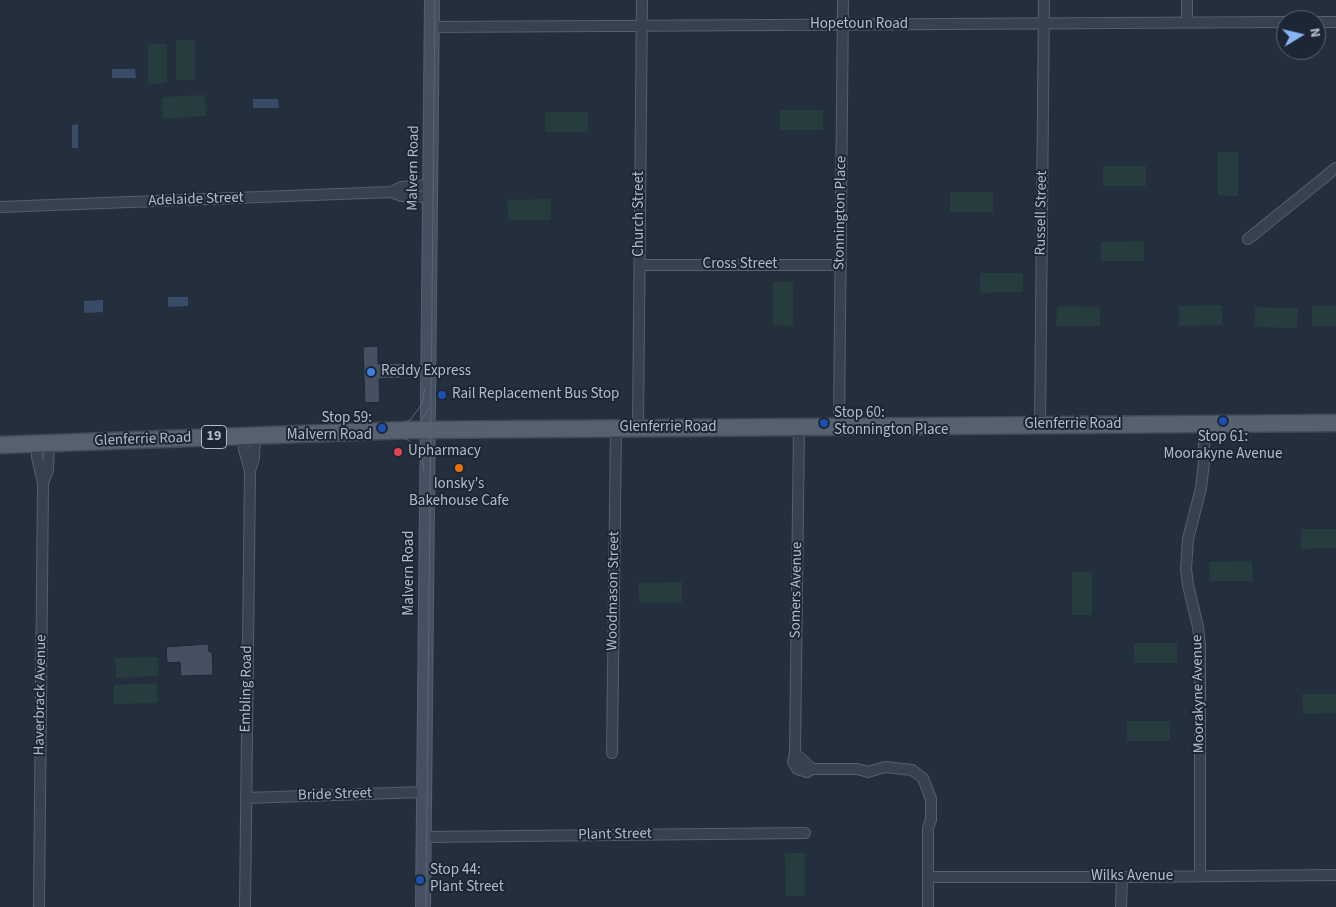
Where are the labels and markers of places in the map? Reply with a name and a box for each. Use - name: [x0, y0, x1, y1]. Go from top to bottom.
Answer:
- place label: Reddy Express: [381, 363, 471, 381]
- marker: Reddy Express: [365, 366, 377, 378]
- place label: Rail Replacement Bus Stop: [452, 386, 619, 404]
- marker: Rail Replacement Bus Stop: [436, 389, 448, 401]
- place label: Stop 60: Stonnington Place: [834, 405, 949, 440]
- place label: Stop 59: Malvern Road: [287, 410, 372, 445]
- marker: Stop 61: Moorakyne Avenue: [1217, 415, 1229, 427]
- marker: Stop 60: Stonnington Place: [818, 417, 830, 429]
- marker: Stop 59: Malvern Road: [376, 422, 388, 434]
- place label: Stop 61: Moorakyne Avenue: [1164, 429, 1282, 464]
- place label: Upharmacy: [408, 443, 481, 461]
- marker: Upharmacy: [392, 446, 404, 458]
- marker: Ionsky's Bakehouse Cafe: [453, 462, 465, 474]
- place label: Ionsky's Bakehouse Cafe: [409, 476, 509, 511]
- place label: Stop 44: Plant Street: [430, 862, 504, 897]
- marker: Stop 44: Plant Street: [414, 874, 426, 886]

